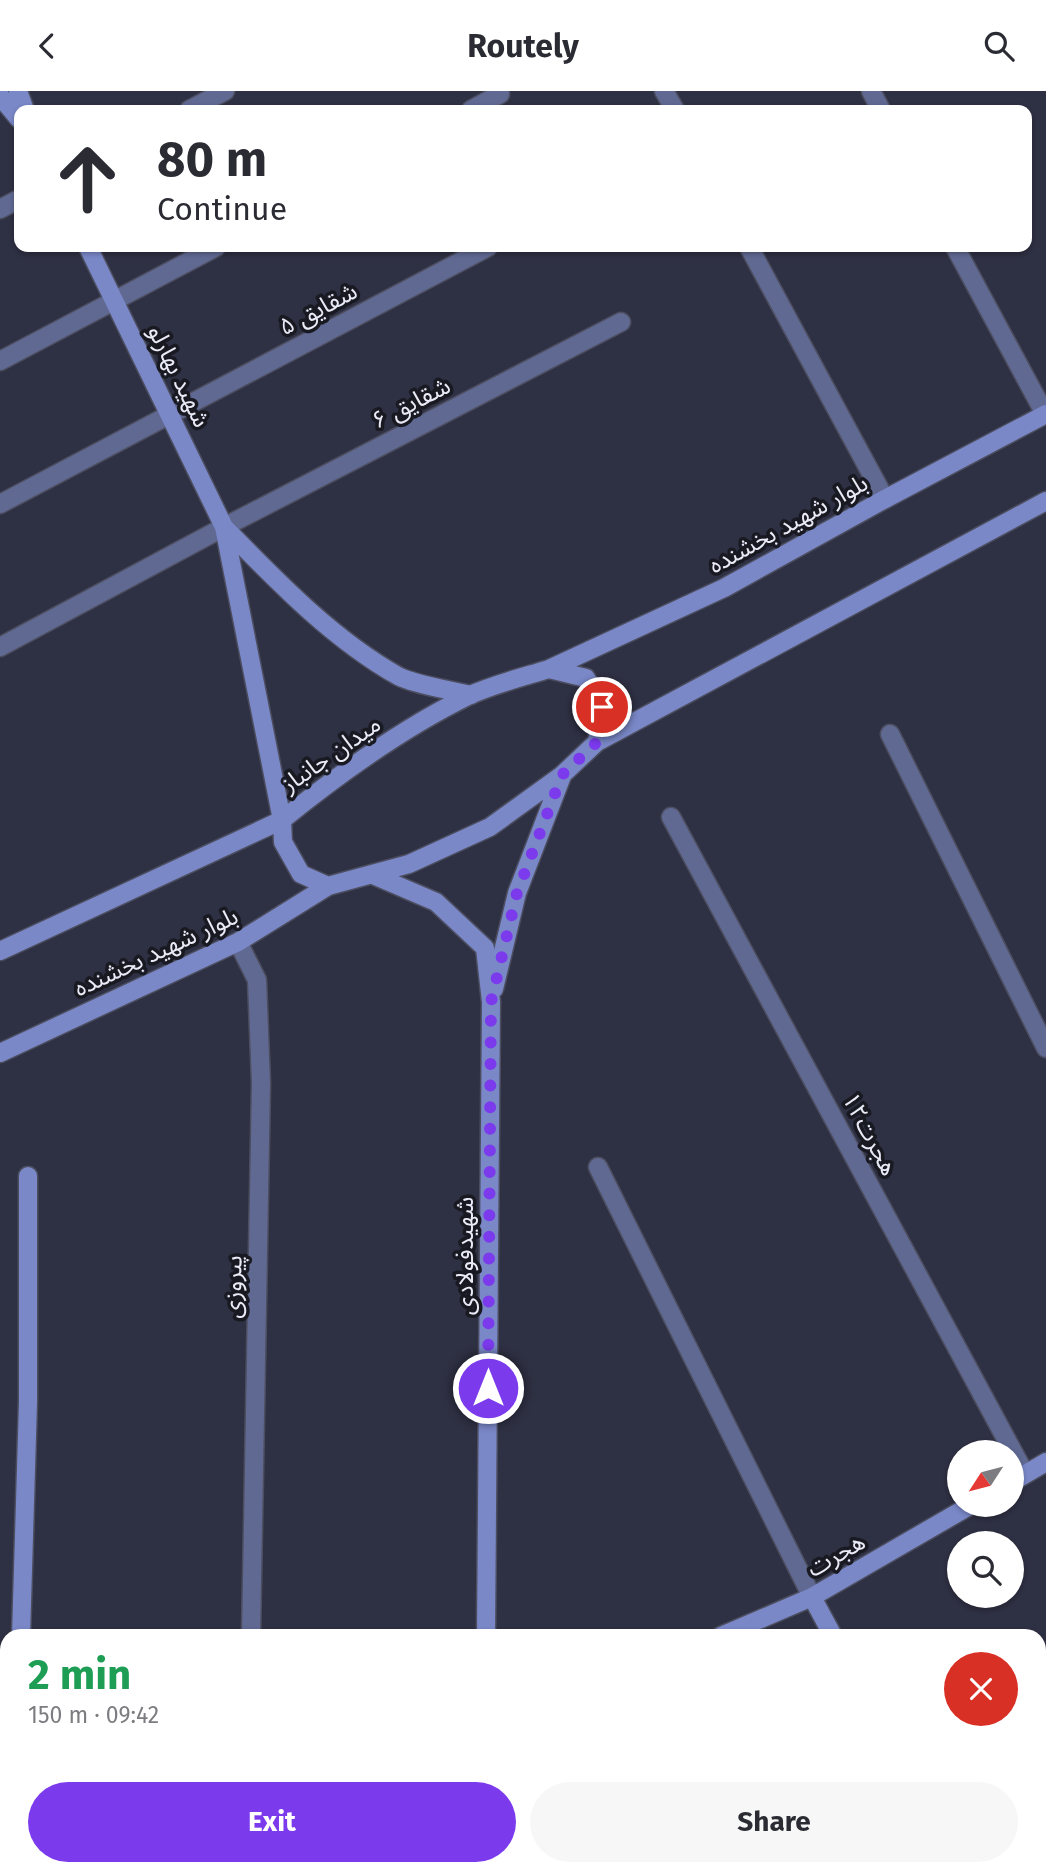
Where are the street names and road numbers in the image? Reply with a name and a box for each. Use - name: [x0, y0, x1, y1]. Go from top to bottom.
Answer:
- street label: شقایق ۵: [274, 277, 362, 342]
- street label: شهید بهارلو: [142, 320, 216, 432]
- street label: شقایق ۶: [367, 371, 455, 436]
- street label: بلوار شهید بخشنده: [703, 469, 873, 579]
- street label: میدان جانباز: [275, 710, 386, 799]
- street label: بلوار شهید بخشنده: [70, 902, 242, 1002]
- street label: هجرت۱۲: [837, 1088, 903, 1180]
- street label: شهیدفولادی: [451, 1197, 479, 1315]
- street label: پیروزی: [218, 1255, 249, 1319]
- street label: هجرت: [802, 1527, 870, 1583]

